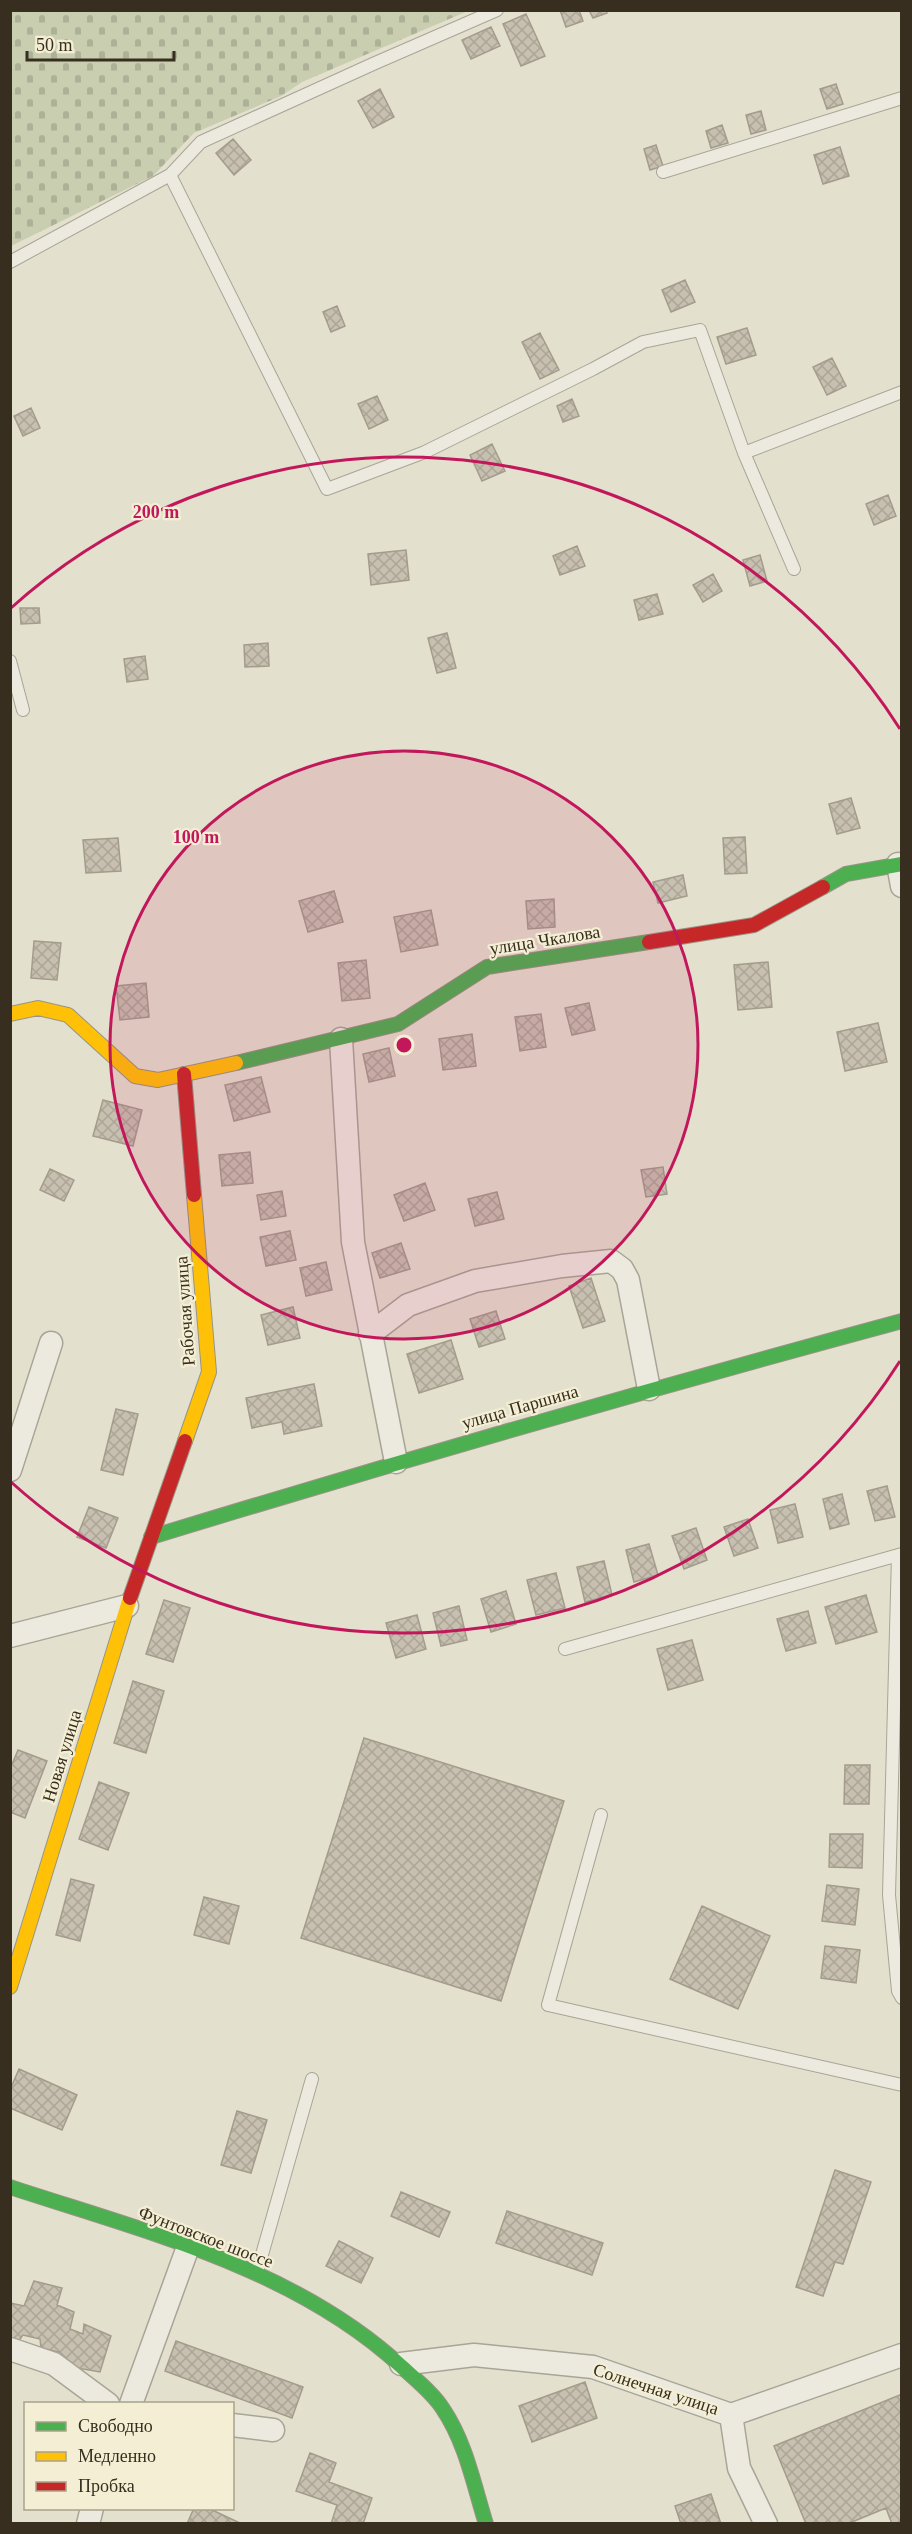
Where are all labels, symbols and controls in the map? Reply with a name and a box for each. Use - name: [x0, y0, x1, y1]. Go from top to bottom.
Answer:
- scale bar: [27, 24, 174, 62]
- text: 50 m: [36, 35, 73, 55]
- text: 200 m: [133, 502, 179, 522]
- text: 100 m: [173, 827, 219, 847]
- street label: улица Чкалова: [488, 921, 602, 959]
- centre of rings: [394, 1035, 414, 1055]
- street label: Рабочая улица: [171, 1255, 199, 1367]
- street label: улица Паршина: [460, 1381, 580, 1433]
- street label: Новая улица: [38, 1707, 86, 1805]
- street label: Фунтовское шоссе: [136, 2202, 276, 2272]
- street label: Солнечная улица: [591, 2359, 721, 2419]
- legend: [24, 2402, 234, 2510]
- text: Свободно: [78, 2416, 153, 2436]
- text: Медленно: [78, 2446, 156, 2466]
- text: Пробка: [78, 2476, 135, 2496]

